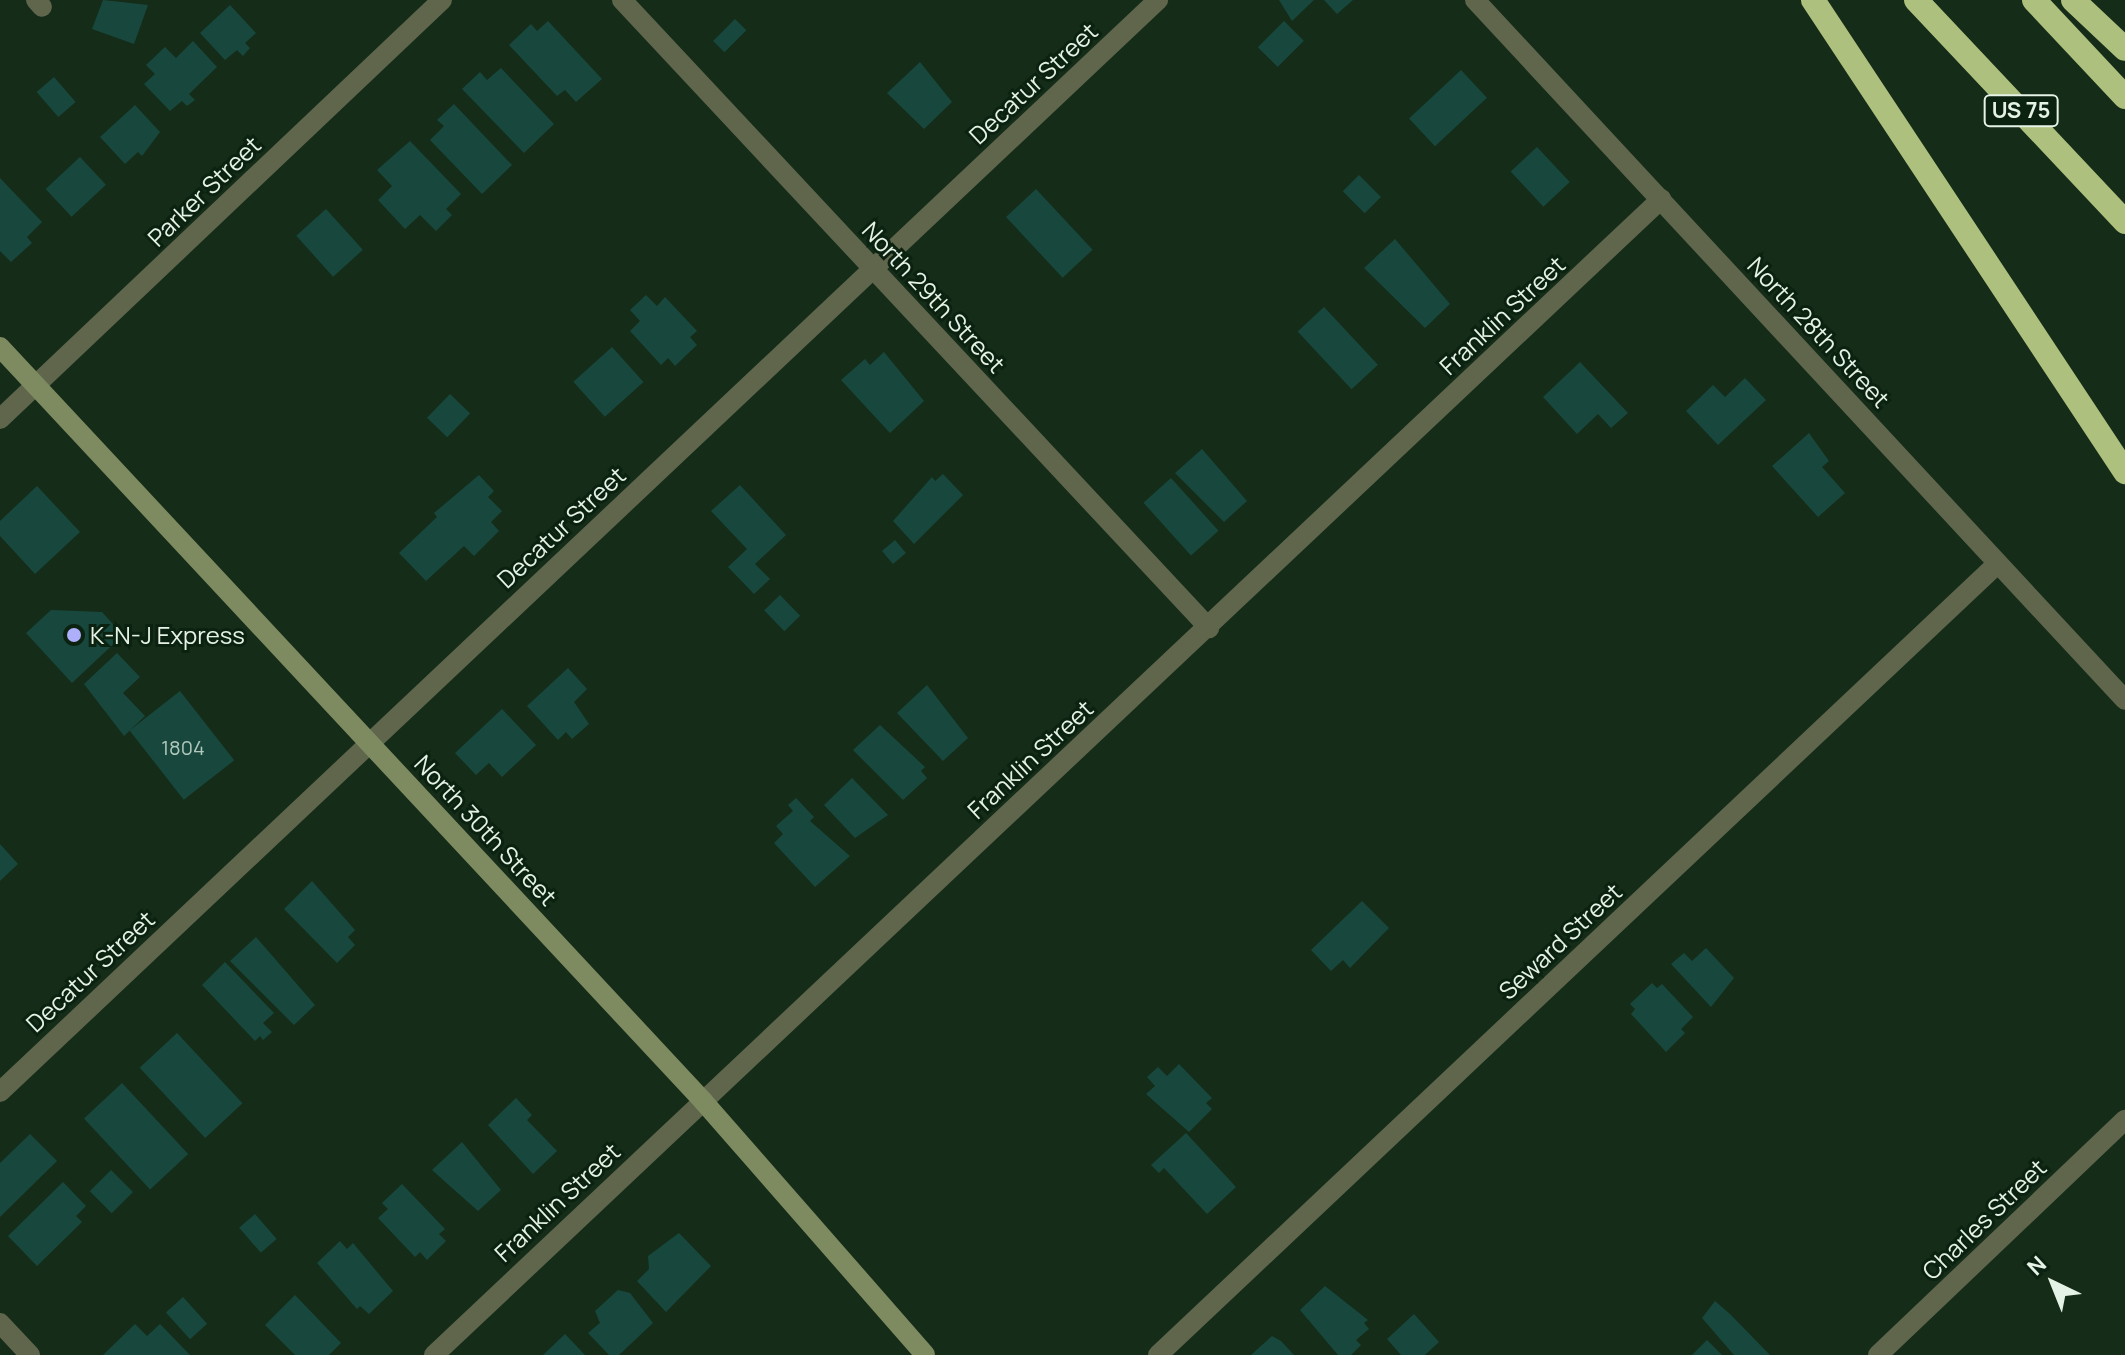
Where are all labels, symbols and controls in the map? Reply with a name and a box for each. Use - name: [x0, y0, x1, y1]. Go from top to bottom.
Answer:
- street label: Decatur Street: [963, 16, 1103, 150]
- road number: US 75: [1983, 93, 2059, 129]
- street label: Parker Street: [142, 130, 266, 252]
- street label: North 29th Street: [857, 216, 1011, 378]
- street label: Franklin Street: [1433, 250, 1571, 380]
- street label: North 28th Street: [1742, 251, 1896, 413]
- street label: Decatur Street: [491, 460, 631, 594]
- place label: K-N-J Express: [90, 621, 245, 649]
- marker: K-N-J Express: [65, 626, 83, 644]
- street label: Franklin Street: [961, 694, 1099, 824]
- house number: 1804: [161, 735, 205, 759]
- street label: North 30th Street: [409, 749, 563, 911]
- street label: Seward Street: [1493, 877, 1627, 1005]
- street label: Decatur Street: [20, 904, 160, 1038]
- street label: Franklin Street: [488, 1137, 626, 1267]
- street label: Charles Street: [1916, 1153, 2052, 1285]
- north arrow: [2013, 1243, 2093, 1323]
- text: N: [2021, 1249, 2053, 1282]

